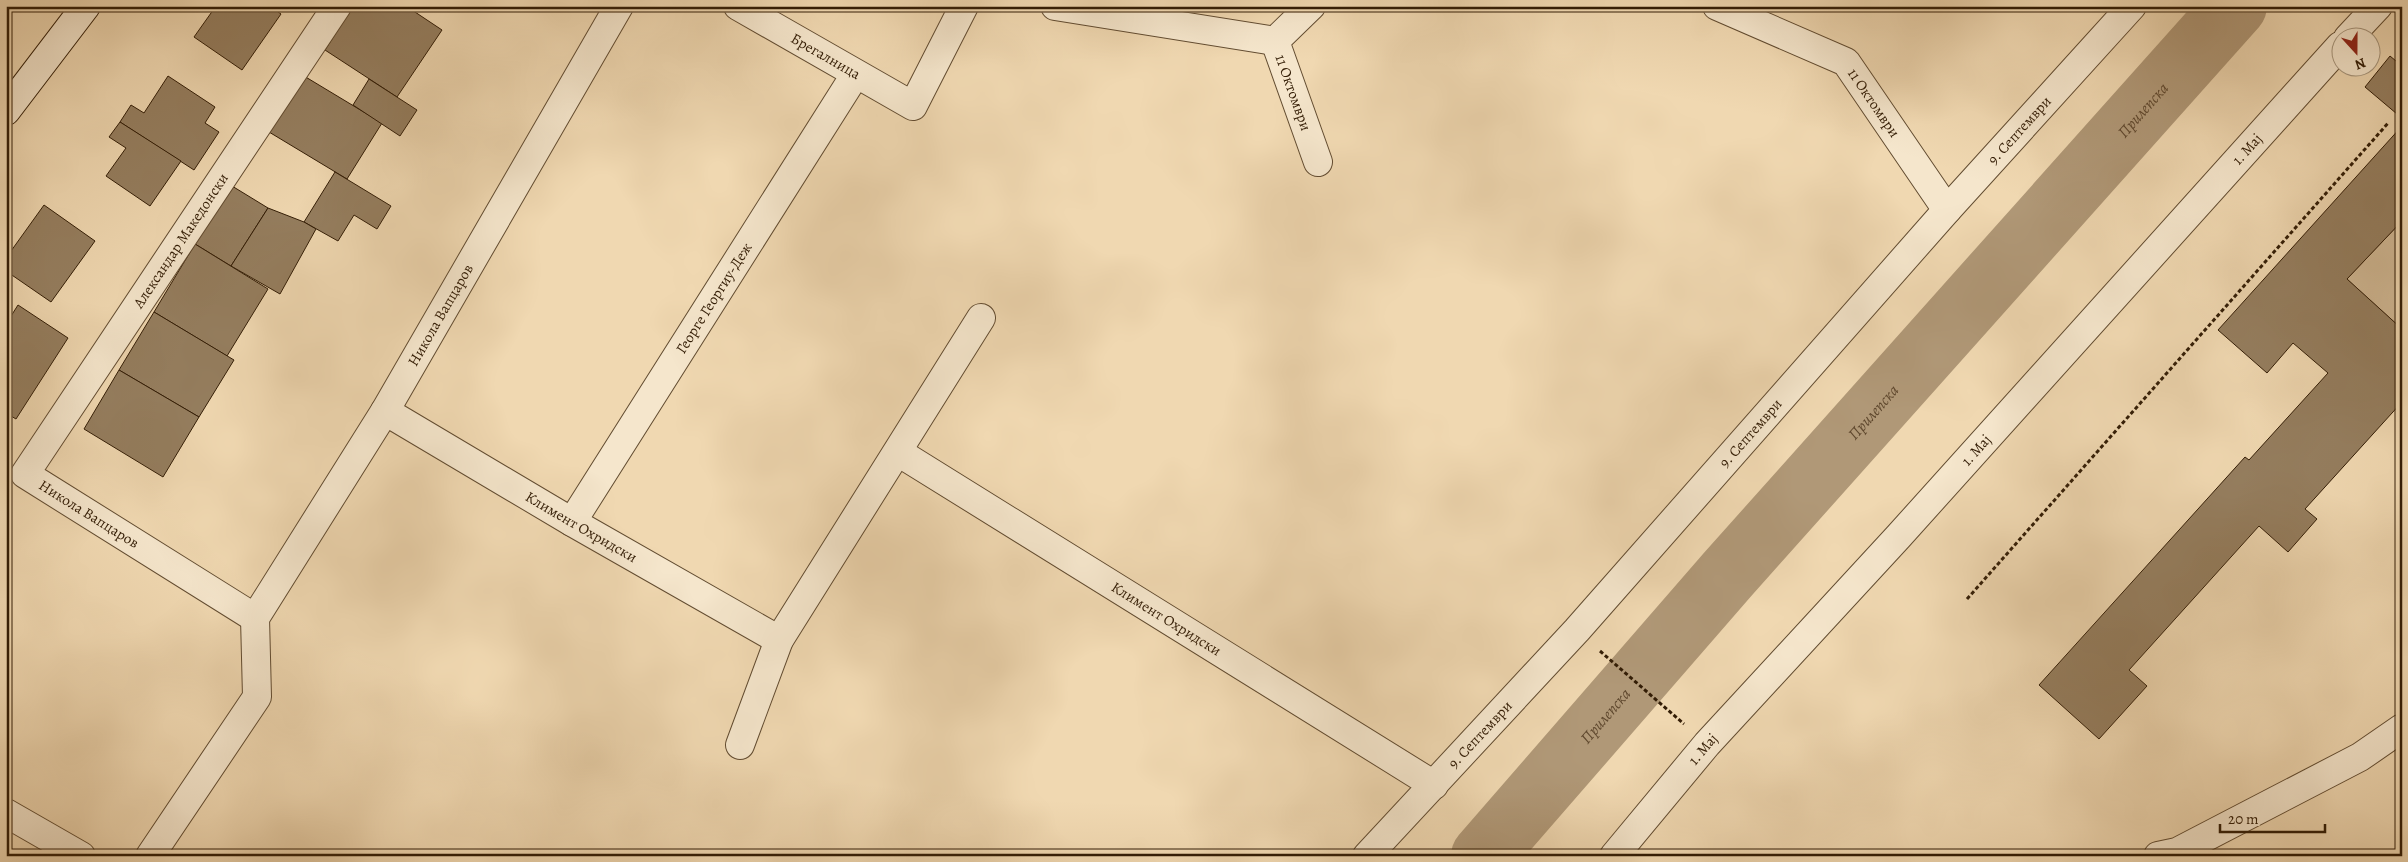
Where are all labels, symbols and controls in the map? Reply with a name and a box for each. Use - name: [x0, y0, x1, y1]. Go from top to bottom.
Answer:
- street label: Брегалница: [787, 28, 864, 84]
- north arrow: [2330, 28, 2380, 78]
- street label: 11 Октомври: [1271, 52, 1316, 134]
- text: N: [2352, 53, 2369, 74]
- street label: 11 Октомври: [1843, 64, 1905, 141]
- water label: Прилепска: [2113, 78, 2174, 143]
- street label: 9. Септември: [1983, 91, 2056, 169]
- street label: 1. Мај: [2228, 129, 2266, 169]
- street label: Александар Македонски: [128, 169, 233, 313]
- street label: Георге Георгиу-Деж: [671, 239, 756, 358]
- street label: Никола Вапцаров: [403, 260, 478, 370]
- water label: Прилепска: [1843, 380, 1904, 445]
- street label: 9. Септември: [1715, 394, 1787, 472]
- street label: 1. Мај: [1957, 430, 1995, 470]
- street label: Никола Вапцаров: [35, 475, 143, 553]
- street label: Климент Охридски: [522, 487, 641, 567]
- street label: Климент Охридски: [1108, 577, 1225, 661]
- water label: Прилепска: [1575, 684, 1636, 749]
- street label: 9. Септември: [1443, 696, 1517, 773]
- street label: 1. Мај: [1684, 729, 1722, 769]
- scale bar: [2220, 802, 2326, 834]
- text: 20 m: [2228, 809, 2259, 829]

